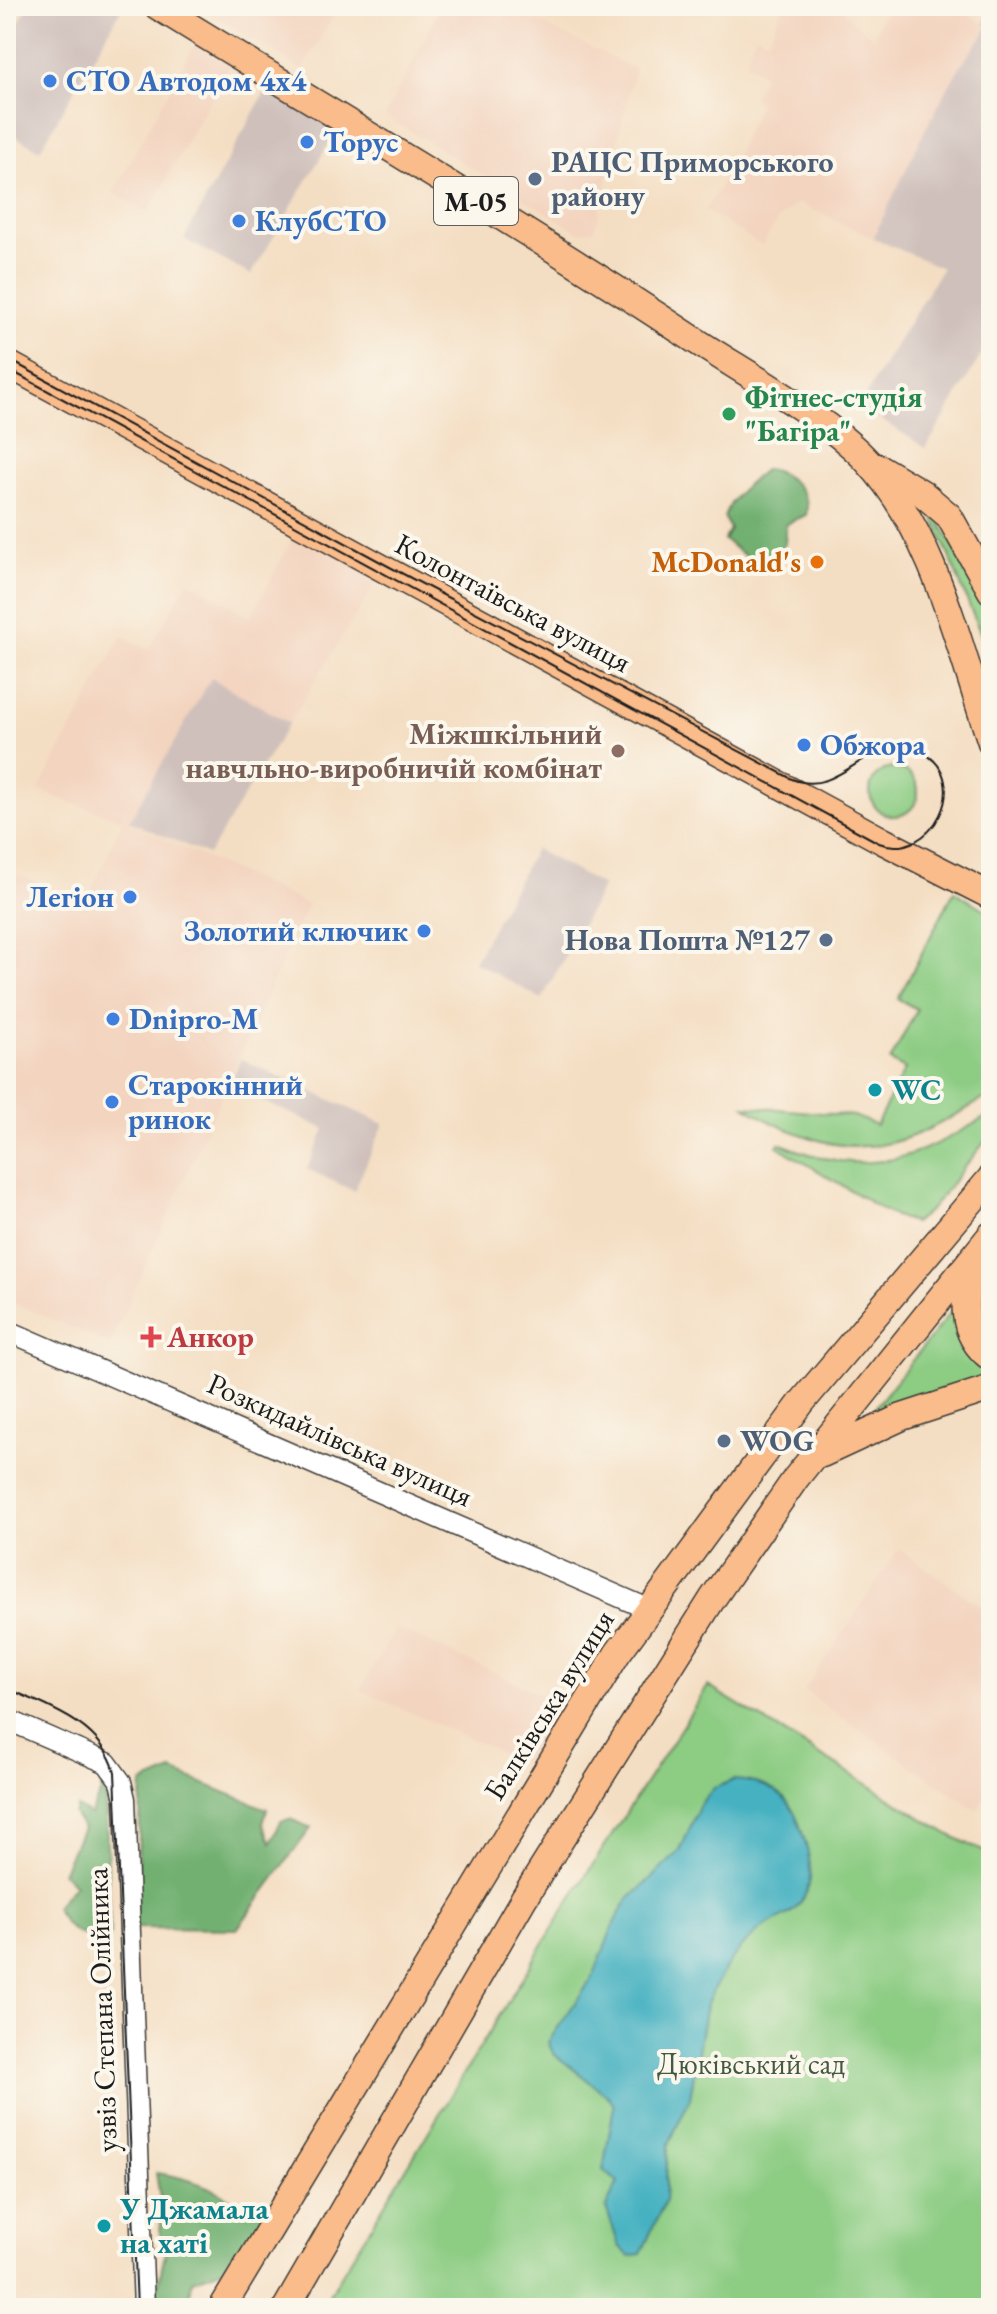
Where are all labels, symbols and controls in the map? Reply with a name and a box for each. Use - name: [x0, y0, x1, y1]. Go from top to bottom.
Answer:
- place label: СТО Автодом 4х4: [66, 61, 307, 100]
- marker: СТО Автодом 4х4: [41, 72, 59, 90]
- place label: Торус: [323, 122, 398, 161]
- marker: Торус: [298, 133, 316, 151]
- place label: РАЦС Приморського району: [551, 142, 834, 215]
- marker: РАЦС Приморського району: [526, 170, 544, 188]
- road number: М-05: [434, 177, 518, 225]
- place label: КлубСТО: [255, 201, 387, 240]
- marker: КлубСТО: [230, 212, 248, 230]
- place label: Фітнес-студія "Багіра": [745, 377, 923, 450]
- marker: Фітнес-студія "Багіра": [720, 405, 738, 423]
- street label: Колонтаївська вулиця: [389, 524, 638, 681]
- place label: McDonald's: [651, 542, 801, 581]
- marker: McDonald's: [808, 553, 826, 571]
- place label: Міжшкільний навчльно-виробничій комбінат: [186, 714, 602, 787]
- place label: Обжора: [820, 725, 926, 764]
- marker: Обжора: [795, 736, 813, 754]
- marker: Міжшкільний навчльно-виробничій комбінат: [609, 742, 627, 760]
- place label: Легіон: [26, 877, 114, 916]
- marker: Легіон: [121, 888, 139, 906]
- place label: Золотий ключик: [183, 911, 408, 950]
- place label: Нова Пошта №127: [565, 920, 810, 959]
- marker: Золотий ключик: [415, 922, 433, 940]
- marker: Нова Пошта №127: [817, 931, 835, 949]
- place label: Dnipro-M: [129, 999, 258, 1038]
- marker: Dnipro-M: [104, 1010, 122, 1028]
- place label: Старокінний ринок: [128, 1065, 303, 1138]
- place label: WC: [891, 1070, 942, 1109]
- marker: WC: [866, 1081, 884, 1099]
- marker: Старокінний ринок: [103, 1093, 121, 1111]
- place label: Анкор: [166, 1317, 254, 1356]
- marker: Анкор: [142, 1328, 160, 1346]
- street label: Розкидайлівська вулиця: [202, 1364, 479, 1516]
- place label: WOG: [740, 1421, 814, 1460]
- marker: WOG: [715, 1432, 733, 1450]
- street label: Балківська вулиця: [474, 1602, 623, 1807]
- street label: узвіз Степана Олійника: [77, 1867, 126, 2153]
- park label: Дюківський сад: [657, 2044, 845, 2083]
- place label: У Джамала на хаті: [119, 2189, 270, 2262]
- marker: У Джамала на хаті: [95, 2217, 113, 2235]

